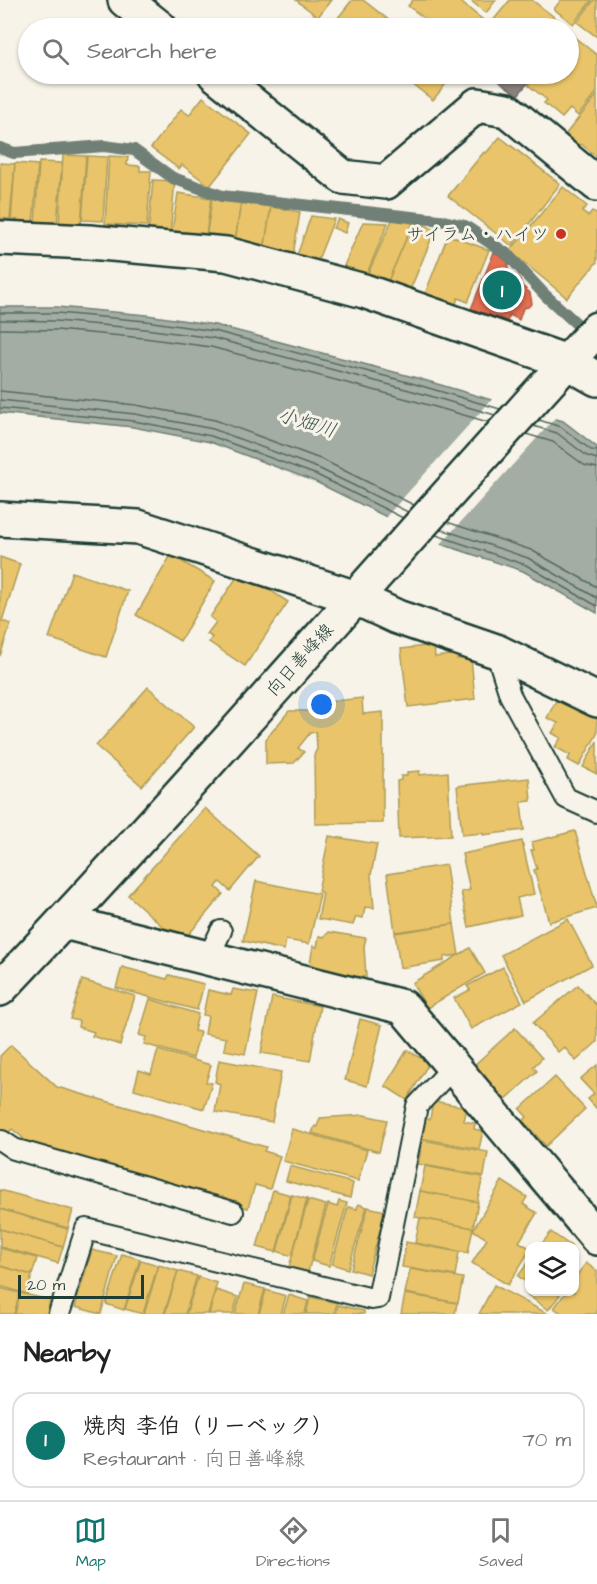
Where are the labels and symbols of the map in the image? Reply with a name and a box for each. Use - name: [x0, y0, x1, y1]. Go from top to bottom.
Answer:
- place label: サイラム・ハイツ: [406, 222, 549, 247]
- marker: サイラム・ハイツ: [554, 227, 568, 241]
- pin: 1: [482, 268, 522, 312]
- water label: 小畑川: [274, 401, 340, 445]
- street label: 向日善峰線: [261, 618, 339, 702]
- your location: [307, 690, 336, 719]
- scale bar: [18, 1272, 144, 1300]

